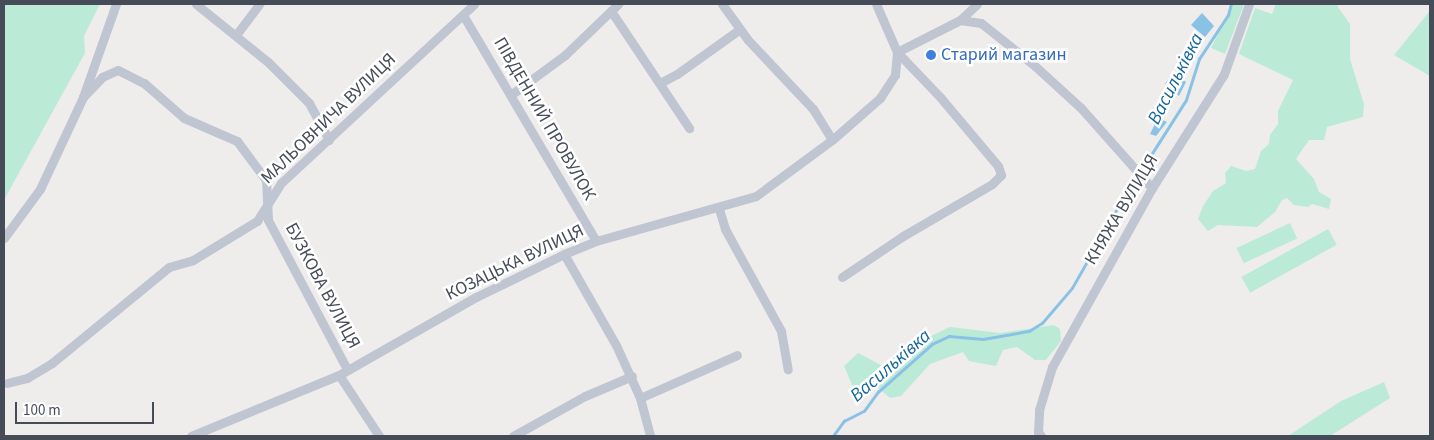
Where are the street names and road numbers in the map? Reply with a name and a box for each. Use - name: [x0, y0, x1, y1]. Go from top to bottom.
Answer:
- street label: ПІВДЕННИЙ ПРОВУЛОК: [488, 34, 600, 204]
- street label: МАЛЬОВНИЧА ВУЛИЦЯ: [257, 49, 401, 189]
- street label: КНЯЖА ВУЛИЦЯ: [1081, 151, 1163, 269]
- street label: БУЗКОВА ВУЛИЦЯ: [280, 219, 364, 353]
- street label: КОЗАЦЬКА ВУЛИЦЯ: [442, 220, 588, 306]

